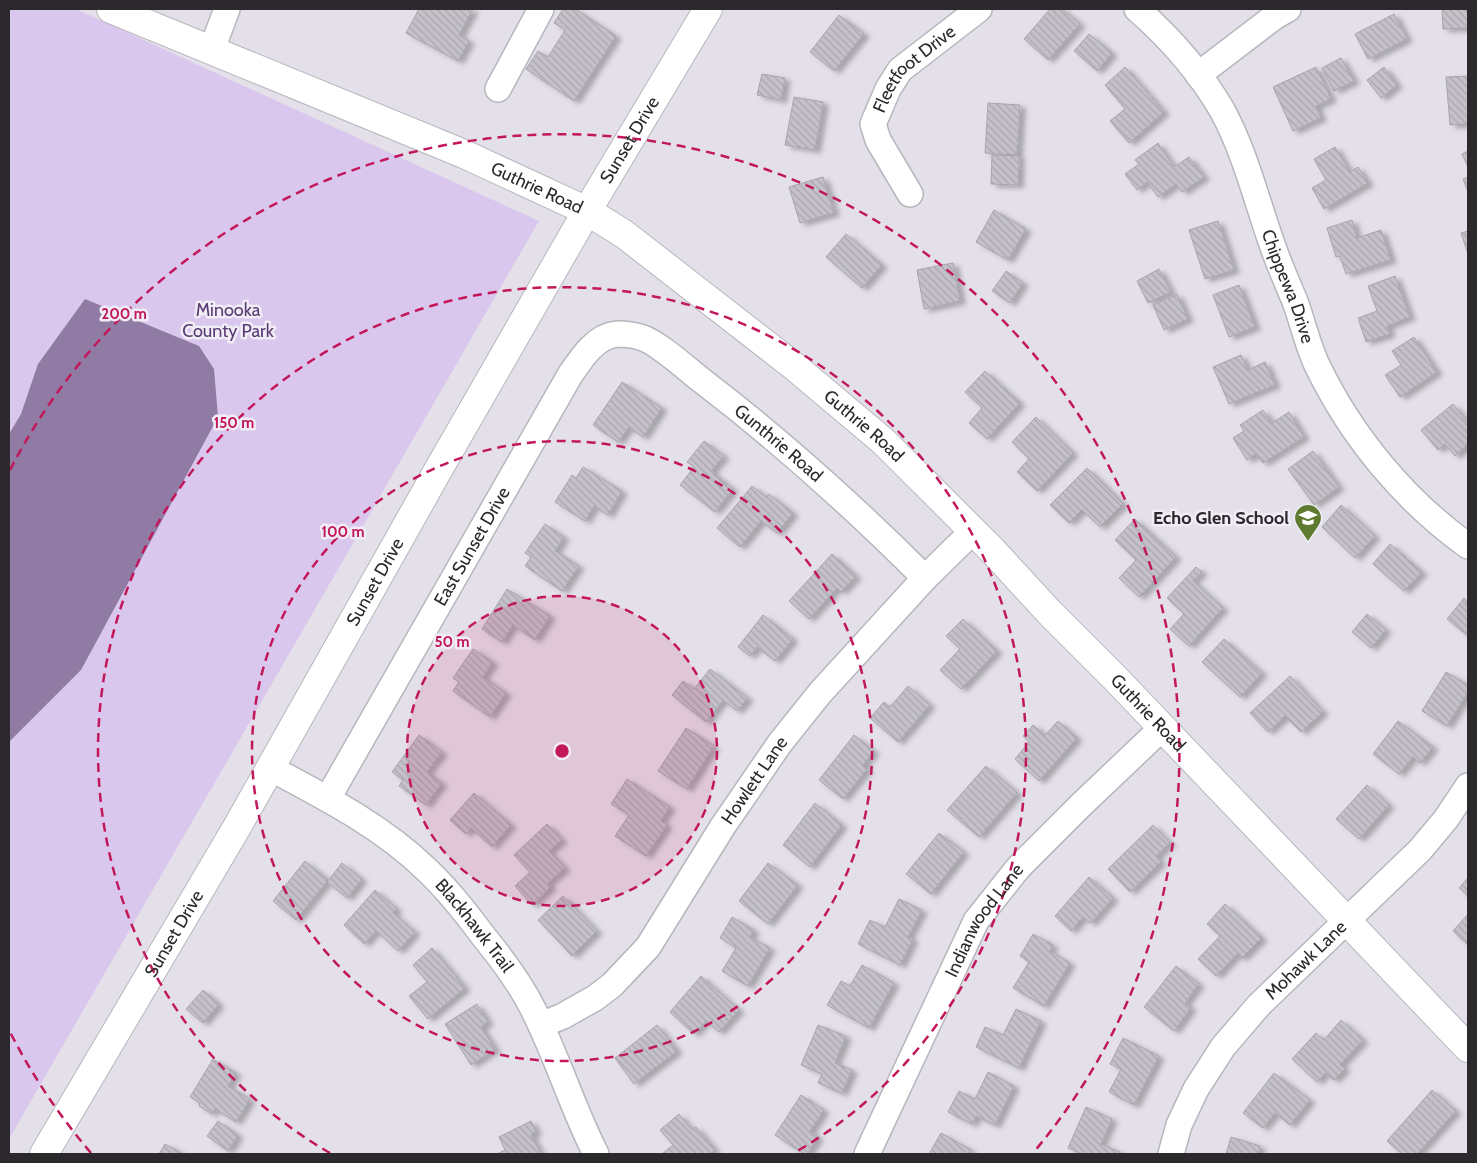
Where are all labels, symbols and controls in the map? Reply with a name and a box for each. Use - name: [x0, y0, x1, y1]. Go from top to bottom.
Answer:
- street label: Fleetfoot Drive: [868, 20, 960, 116]
- street label: Sunset Drive: [595, 93, 664, 187]
- street label: Guthrie Road: [487, 157, 587, 219]
- street label: Chippewa Drive: [1257, 226, 1319, 346]
- park label: Minooka County Park: [182, 299, 275, 342]
- text: 200 m: [101, 305, 147, 323]
- street label: Guthrie Road: [819, 385, 909, 467]
- street label: Gunthrie Road: [730, 399, 827, 487]
- text: 150 m: [214, 414, 254, 432]
- street label: East Sunset Drive: [429, 483, 515, 610]
- school or university icon: Echo Glen School: [1293, 503, 1323, 542]
- place label: Echo Glen School: [1153, 507, 1289, 529]
- text: 100 m: [321, 523, 365, 541]
- street label: Sunset Drive: [342, 534, 408, 630]
- text: 50 m: [434, 633, 470, 651]
- street label: Guthrie Road: [1106, 669, 1190, 756]
- street label: Howlett Lane: [716, 732, 792, 829]
- centre of rings: [553, 742, 571, 760]
- street label: Indianwood Lane: [940, 859, 1028, 981]
- street label: Blackhawk Trail: [431, 874, 519, 977]
- street label: Sunset Drive: [140, 886, 208, 981]
- street label: Mohawk Lane: [1260, 916, 1351, 1004]

